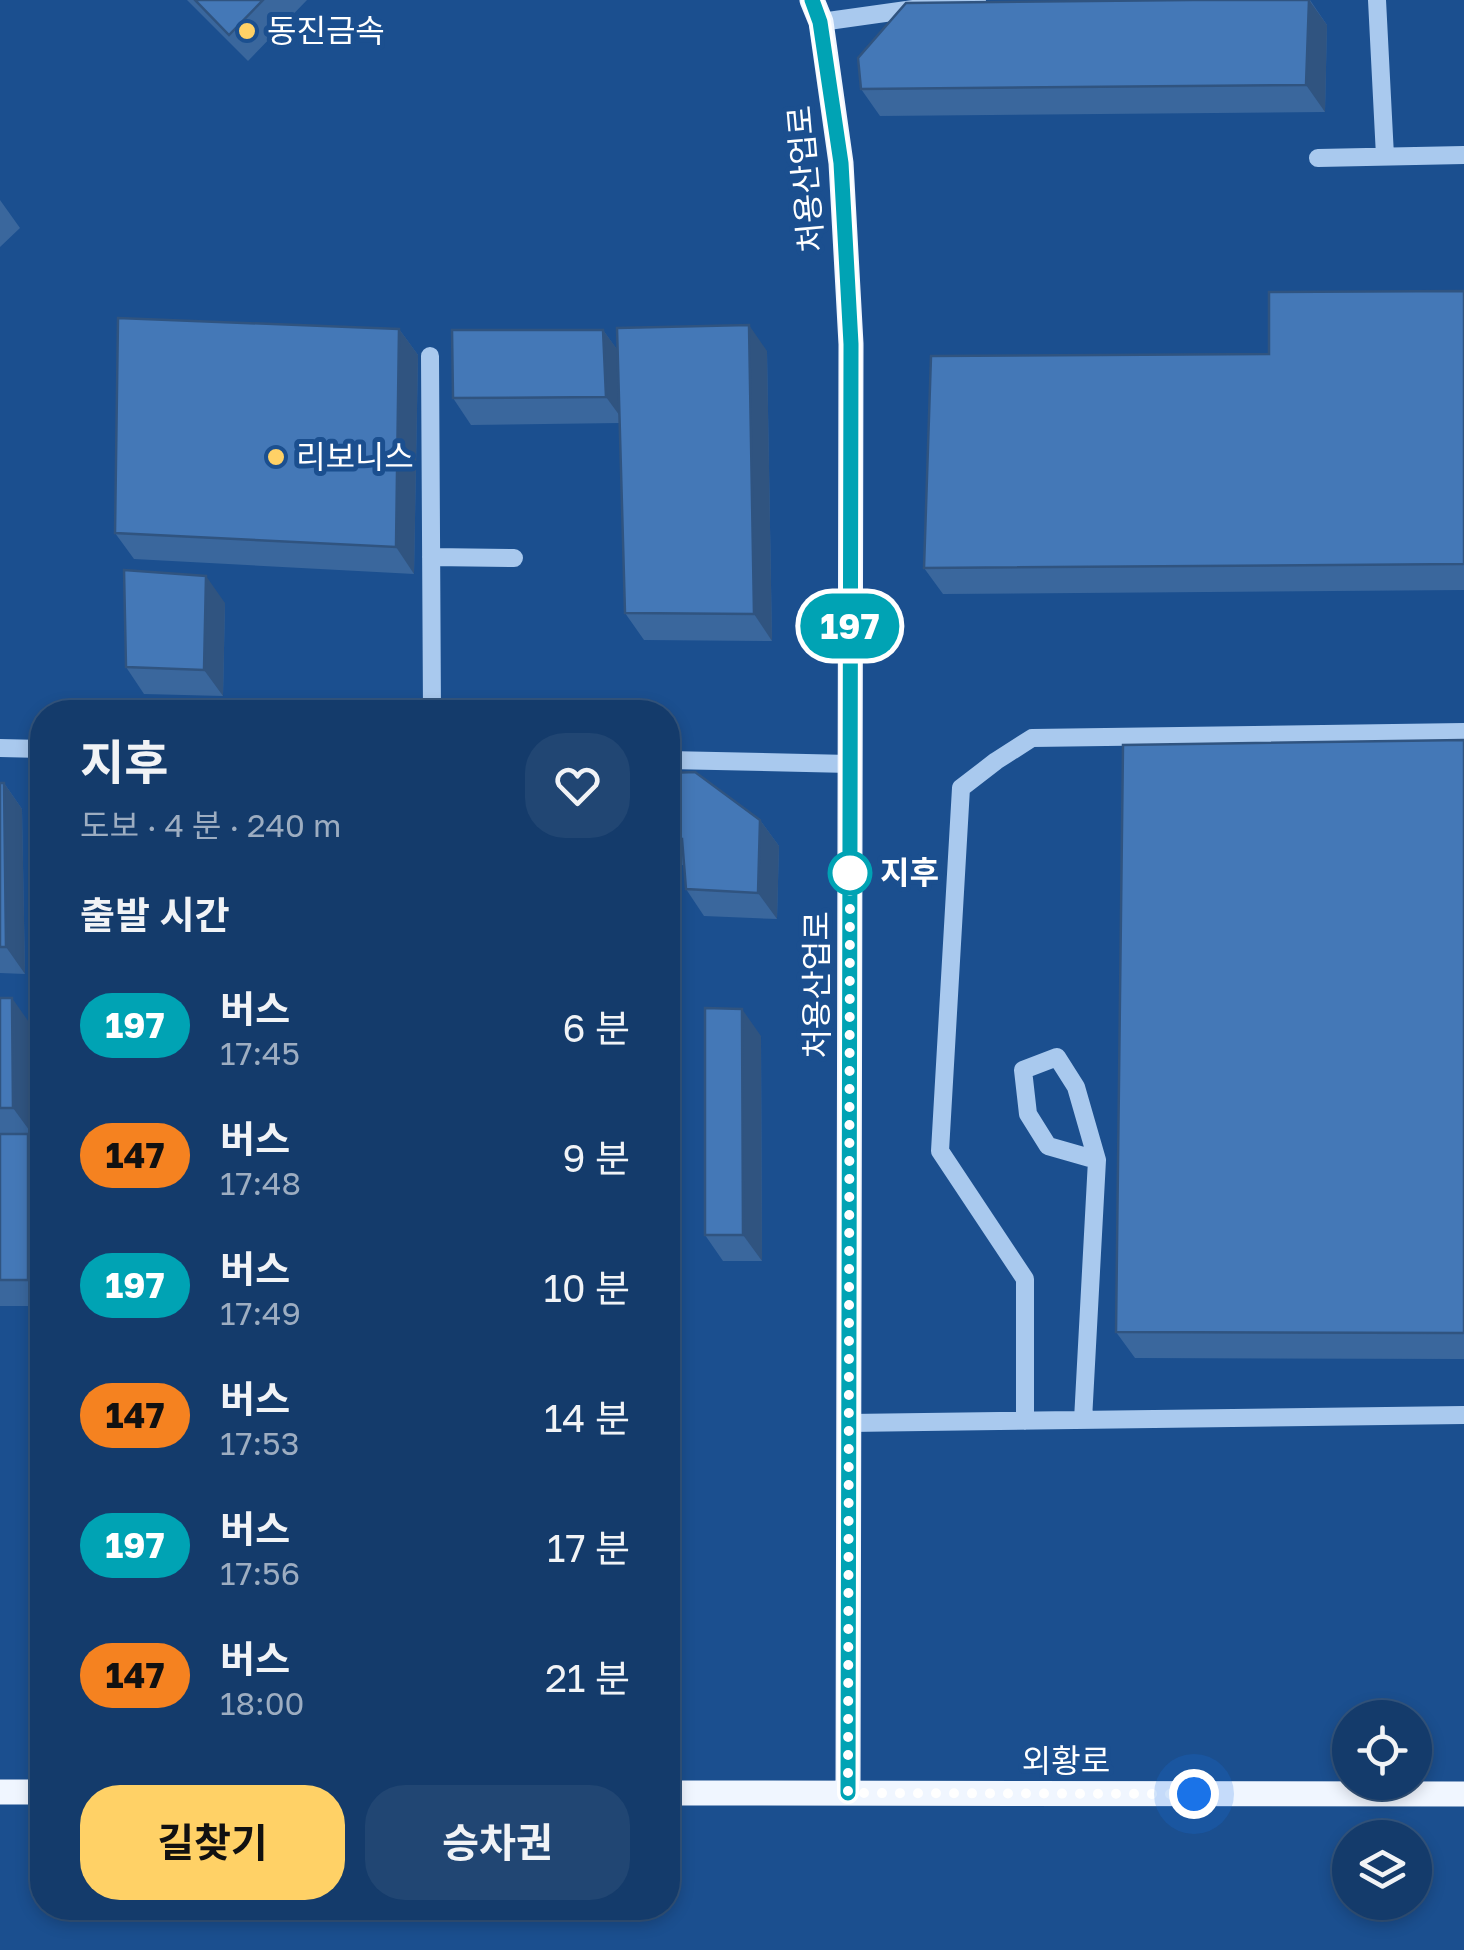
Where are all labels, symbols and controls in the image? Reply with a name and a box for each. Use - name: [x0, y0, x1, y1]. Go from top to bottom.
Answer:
- place label: 동진금속: [267, 11, 385, 49]
- marker: 동진금속: [236, 20, 258, 42]
- street label: 처용산업로: [780, 104, 830, 254]
- place label: 리보니스: [296, 437, 414, 475]
- marker: 리보니스: [265, 446, 287, 468]
- line badge: 197: [792, 594, 908, 658]
- text: 197: [820, 605, 880, 647]
- text: 지후: [80, 733, 168, 791]
- button: heart: [525, 733, 630, 838]
- text: 도보 · 4 분 · 240 m: [80, 806, 341, 844]
- marker: 지후: [829, 852, 871, 894]
- place label: 지후: [880, 853, 939, 891]
- text: 출발 시간: [80, 892, 229, 937]
- street label: 처용산업로: [797, 911, 835, 1059]
- text: 버스: [220, 986, 290, 1031]
- text: 197: [105, 1004, 165, 1046]
- text: 6 분: [563, 1005, 630, 1050]
- text: 17:45: [220, 1034, 300, 1072]
- text: 버스: [220, 1116, 290, 1161]
- text: 147: [106, 1134, 164, 1176]
- text: 9 분: [563, 1135, 630, 1180]
- text: 17:48: [220, 1164, 301, 1202]
- text: 버스: [220, 1246, 290, 1291]
- text: 197: [105, 1264, 165, 1306]
- text: 10 분: [544, 1265, 630, 1310]
- text: 17:49: [220, 1294, 301, 1332]
- text: 버스: [220, 1376, 290, 1421]
- text: 147: [106, 1394, 164, 1436]
- text: 14 분: [544, 1395, 630, 1440]
- text: 17:53: [220, 1424, 299, 1462]
- text: 버스: [220, 1506, 290, 1551]
- text: 197: [105, 1524, 165, 1566]
- text: 17 분: [547, 1525, 630, 1570]
- text: 17:56: [220, 1554, 300, 1592]
- text: 버스: [220, 1636, 290, 1681]
- text: 147: [106, 1654, 164, 1696]
- text: 21 분: [545, 1655, 630, 1700]
- text: 18:00: [220, 1684, 304, 1722]
- map controls: [1332, 1700, 1432, 1920]
- button: locate: [1332, 1700, 1432, 1800]
- street label: 외황로: [1022, 1741, 1110, 1779]
- your location: [1169, 1769, 1219, 1819]
- button: 길찾기: [80, 1785, 345, 1900]
- button: 승차권: [365, 1785, 630, 1900]
- button: layers: [1332, 1820, 1432, 1920]

